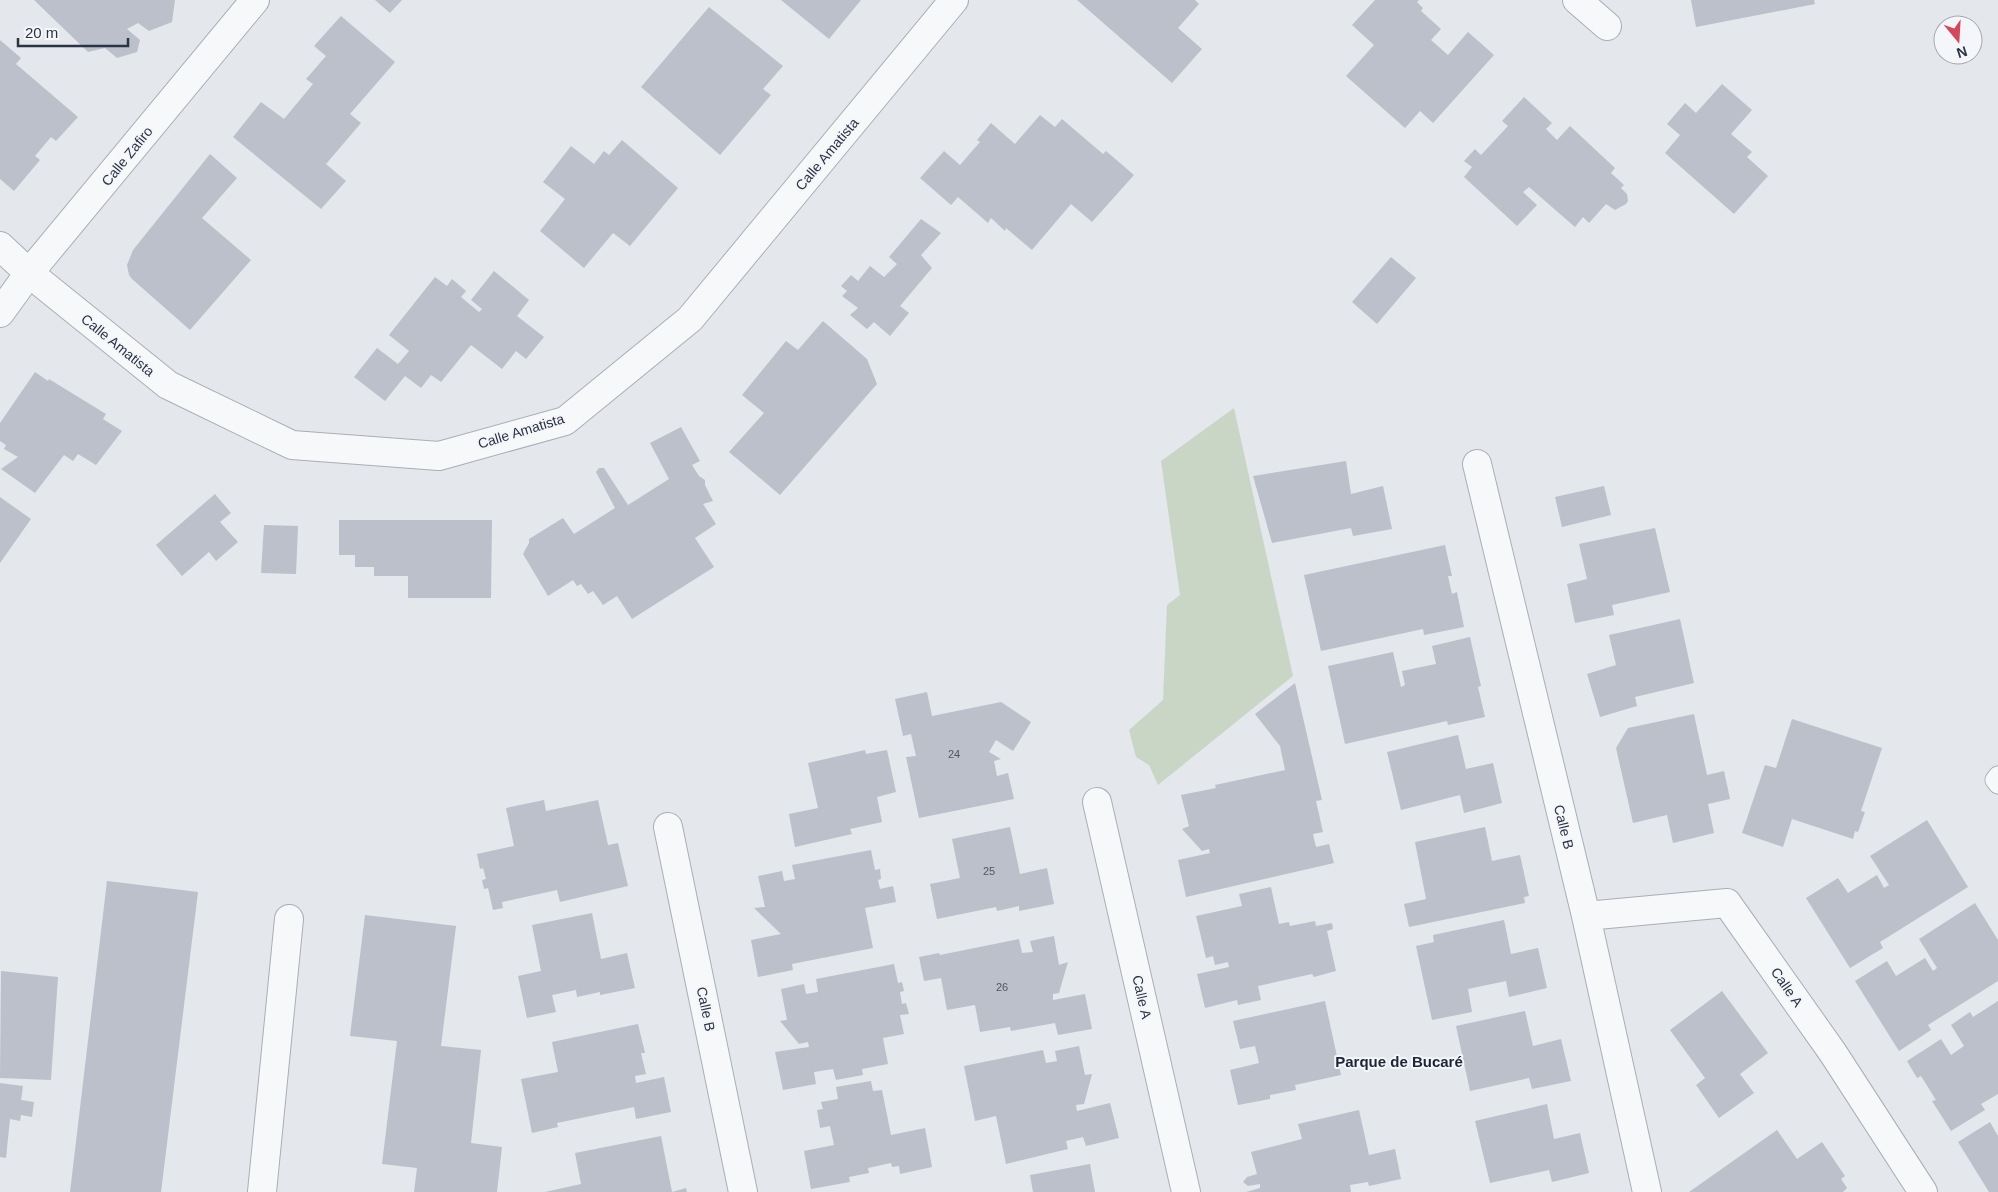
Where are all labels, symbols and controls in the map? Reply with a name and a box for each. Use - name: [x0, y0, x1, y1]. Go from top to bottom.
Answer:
- scale bar: [18, 15, 128, 47]
- north arrow: [1933, 15, 1983, 65]
- text: 20 m: [25, 24, 58, 41]
- text: N: [1955, 43, 1969, 62]
- street label: Calle Amatista: [792, 114, 862, 193]
- street label: Calle Zafiro: [98, 123, 156, 189]
- street label: Calle Amatista: [78, 311, 158, 380]
- street label: Calle Amatista: [476, 410, 566, 452]
- house number: 24: [948, 748, 960, 760]
- street label: Calle B: [1551, 803, 1577, 851]
- house number: 25: [983, 865, 995, 877]
- street label: Calle A: [1768, 964, 1807, 1010]
- street label: Calle A: [1129, 974, 1155, 1021]
- house number: 26: [996, 981, 1008, 993]
- street label: Calle B: [693, 985, 719, 1033]
- district label: Parque de Bucaré: [1335, 1053, 1463, 1070]

